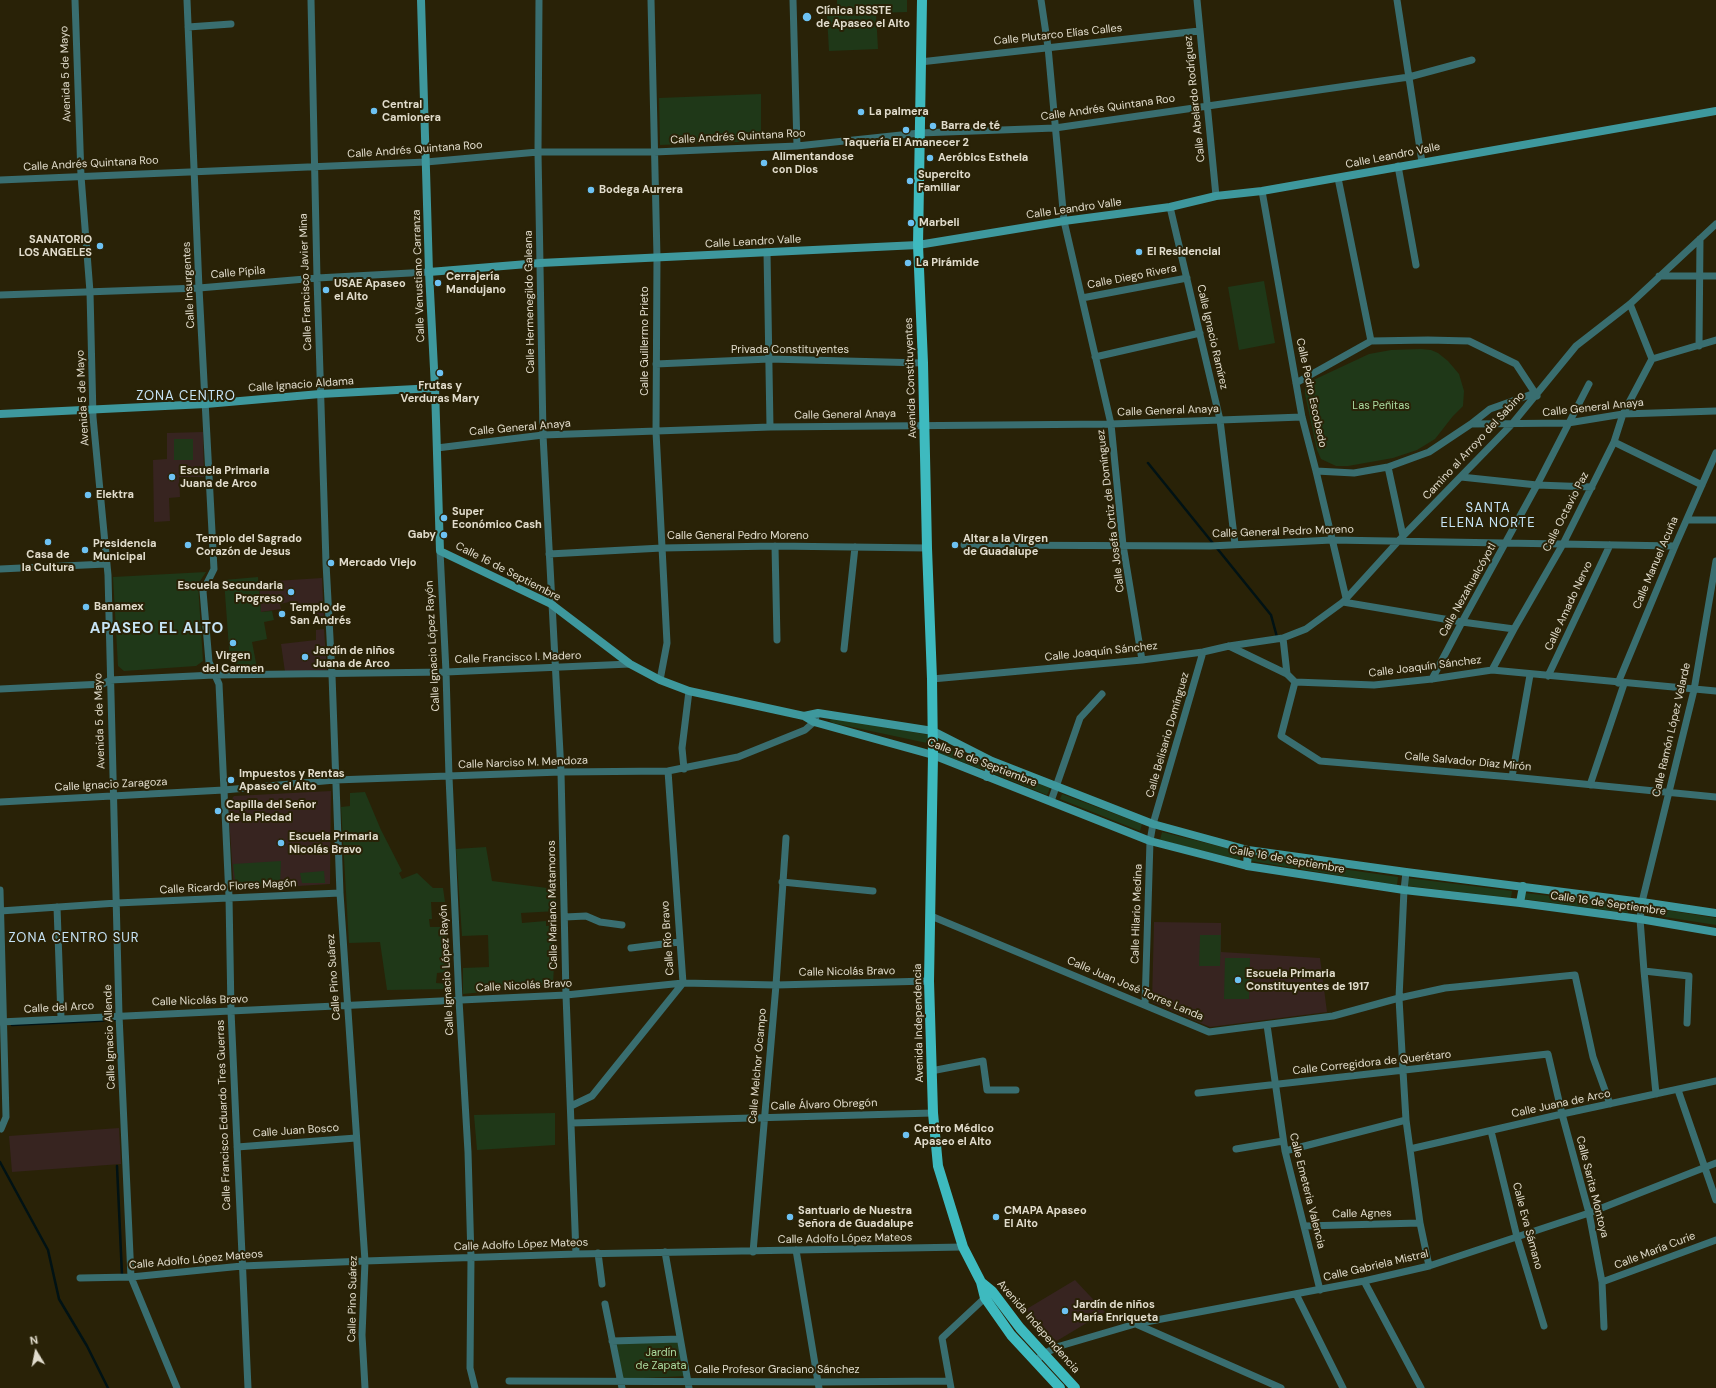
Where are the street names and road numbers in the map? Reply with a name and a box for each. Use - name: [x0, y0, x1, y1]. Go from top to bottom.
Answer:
- street label: Calle Plutarco Elías Calles: [993, 22, 1123, 48]
- street label: Avenida 5 de Mayo: [58, 26, 74, 122]
- street label: Calle Abelardo Rodríguez: [1182, 35, 1208, 163]
- street label: Calle Andrés Quintana Roo: [1040, 92, 1176, 124]
- street label: Calle Andrés Quintana Roo: [670, 127, 806, 147]
- street label: Calle Andrés Quintana Roo: [347, 139, 483, 161]
- street label: Calle Leandro Valle: [1345, 140, 1441, 172]
- street label: Calle Andrés Quintana Roo: [23, 154, 159, 174]
- street label: Calle Leandro Valle: [1025, 196, 1123, 222]
- street label: Calle Venustiano Carranza: [410, 209, 428, 343]
- street label: Calle Francisco Javier Mina: [297, 213, 315, 351]
- street label: Calle Hermenegildo Galeana: [522, 230, 538, 374]
- street label: Calle Leandro Valle: [705, 233, 801, 251]
- street label: Calle Insurgentes: [180, 241, 198, 329]
- street label: Calle Diego Rivera: [1086, 262, 1178, 292]
- street label: Calle Pípila: [210, 264, 266, 282]
- street label: Calle Ignacio Ramírez: [1194, 283, 1230, 391]
- street label: Calle Guillermo Prieto: [638, 286, 652, 396]
- street label: Avenida Constituyentes: [902, 317, 920, 439]
- street label: Calle Pedro Escobedo: [1293, 337, 1329, 449]
- street label: Privada Constituyentes: [731, 343, 849, 357]
- street label: Avenida 5 de Mayo: [74, 350, 92, 446]
- street label: Calle Ignacio Aldama: [248, 375, 354, 395]
- street label: Camino al Arroyo del Sabino: [1420, 389, 1528, 503]
- street label: Calle General Anaya: [1542, 396, 1644, 420]
- street label: Calle General Anaya: [1117, 403, 1219, 419]
- street label: Calle General Anaya: [794, 408, 896, 422]
- street label: Calle General Anaya: [469, 417, 571, 439]
- street label: Calle Josefa Ortiz de Domínguez: [1094, 429, 1128, 593]
- street label: Calle Octavio Paz: [1540, 470, 1592, 554]
- street label: Calle Manuel Acuña: [1631, 515, 1681, 611]
- street label: Calle General Pedro Moreno: [1212, 523, 1354, 541]
- street label: Calle General Pedro Moreno: [667, 529, 809, 543]
- street label: Calle 16 de Septiembre: [453, 540, 563, 604]
- street label: Calle Nezahualcóyotl: [1437, 541, 1499, 639]
- street label: Calle Amado Nervo: [1542, 559, 1596, 653]
- street label: Calle Ignacio López Rayón: [423, 580, 443, 712]
- street label: Calle Joaquín Sánchez: [1044, 640, 1158, 664]
- street label: Calle Francisco I. Madero: [454, 649, 582, 667]
- street label: Calle Joaquín Sánchez: [1368, 654, 1482, 680]
- street label: Calle Ramón López Velarde: [1650, 662, 1694, 798]
- street label: Calle Belisario Domínguez: [1144, 671, 1192, 799]
- street label: Avenida 5 de Mayo: [92, 673, 108, 769]
- street label: Calle 16 de Septiembre: [925, 736, 1039, 790]
- street label: Calle Salvador Díaz Mirón: [1404, 750, 1532, 774]
- street label: Calle Narciso M. Mendoza: [458, 754, 588, 772]
- street label: Calle Ignacio Zaragoza: [54, 775, 168, 795]
- street label: Calle Mariano Matamoros: [545, 840, 561, 970]
- street label: Calle 16 de Septiembre: [1228, 843, 1346, 877]
- street label: Calle Hilario Medina: [1129, 864, 1145, 964]
- street label: Calle Ricardo Flores Magón: [159, 877, 297, 897]
- street label: Calle 16 de Septiembre: [1549, 889, 1667, 919]
- street label: Calle Río Bravo: [659, 900, 677, 976]
- street label: Calle Ignacio López Rayón: [437, 904, 457, 1036]
- street label: Calle Pino Suárez: [324, 933, 344, 1021]
- street label: Calle Juan José Torres Landa: [1065, 954, 1205, 1024]
- street label: Avenida Independencia: [911, 963, 927, 1083]
- street label: Calle Nicolás Bravo: [799, 965, 895, 979]
- street label: Calle Nicolás Bravo: [476, 977, 572, 995]
- street label: Calle Ignacio Allende: [102, 984, 118, 1090]
- street label: Calle Nicolás Bravo: [152, 993, 248, 1009]
- street label: Calle del Arco: [23, 1000, 95, 1016]
- street label: Calle Melchor Ocampo: [746, 1008, 770, 1124]
- street label: Calle Francisco Eduardo Tres Guerras: [214, 1020, 234, 1210]
- street label: Calle Corregidora de Querétaro: [1292, 1048, 1452, 1078]
- street label: Calle Juana de Arco: [1510, 1087, 1612, 1121]
- street label: Calle Álvaro Obregón: [770, 1097, 878, 1113]
- street label: Calle Juan Bosco: [252, 1121, 340, 1141]
- street label: Calle Emeteria Valencia: [1286, 1132, 1328, 1250]
- street label: Calle Sarita Montoya: [1573, 1135, 1611, 1239]
- street label: Calle Eva Sámano: [1509, 1181, 1545, 1271]
- street label: Calle Agnes: [1332, 1207, 1392, 1221]
- street label: Calle María Curie: [1613, 1229, 1697, 1273]
- street label: Calle Adolfo López Mateos: [778, 1231, 912, 1247]
- street label: Calle Adolfo López Mateos: [454, 1236, 588, 1254]
- street label: Calle Gabriela Mistral: [1322, 1247, 1430, 1285]
- street label: Calle Adolfo López Mateos: [128, 1248, 264, 1272]
- street label: Calle Pino Suárez: [346, 1256, 360, 1342]
- street label: Avenida Independencia: [994, 1278, 1082, 1376]
- street label: Calle Profesor Graciano Sánchez: [694, 1363, 860, 1377]

